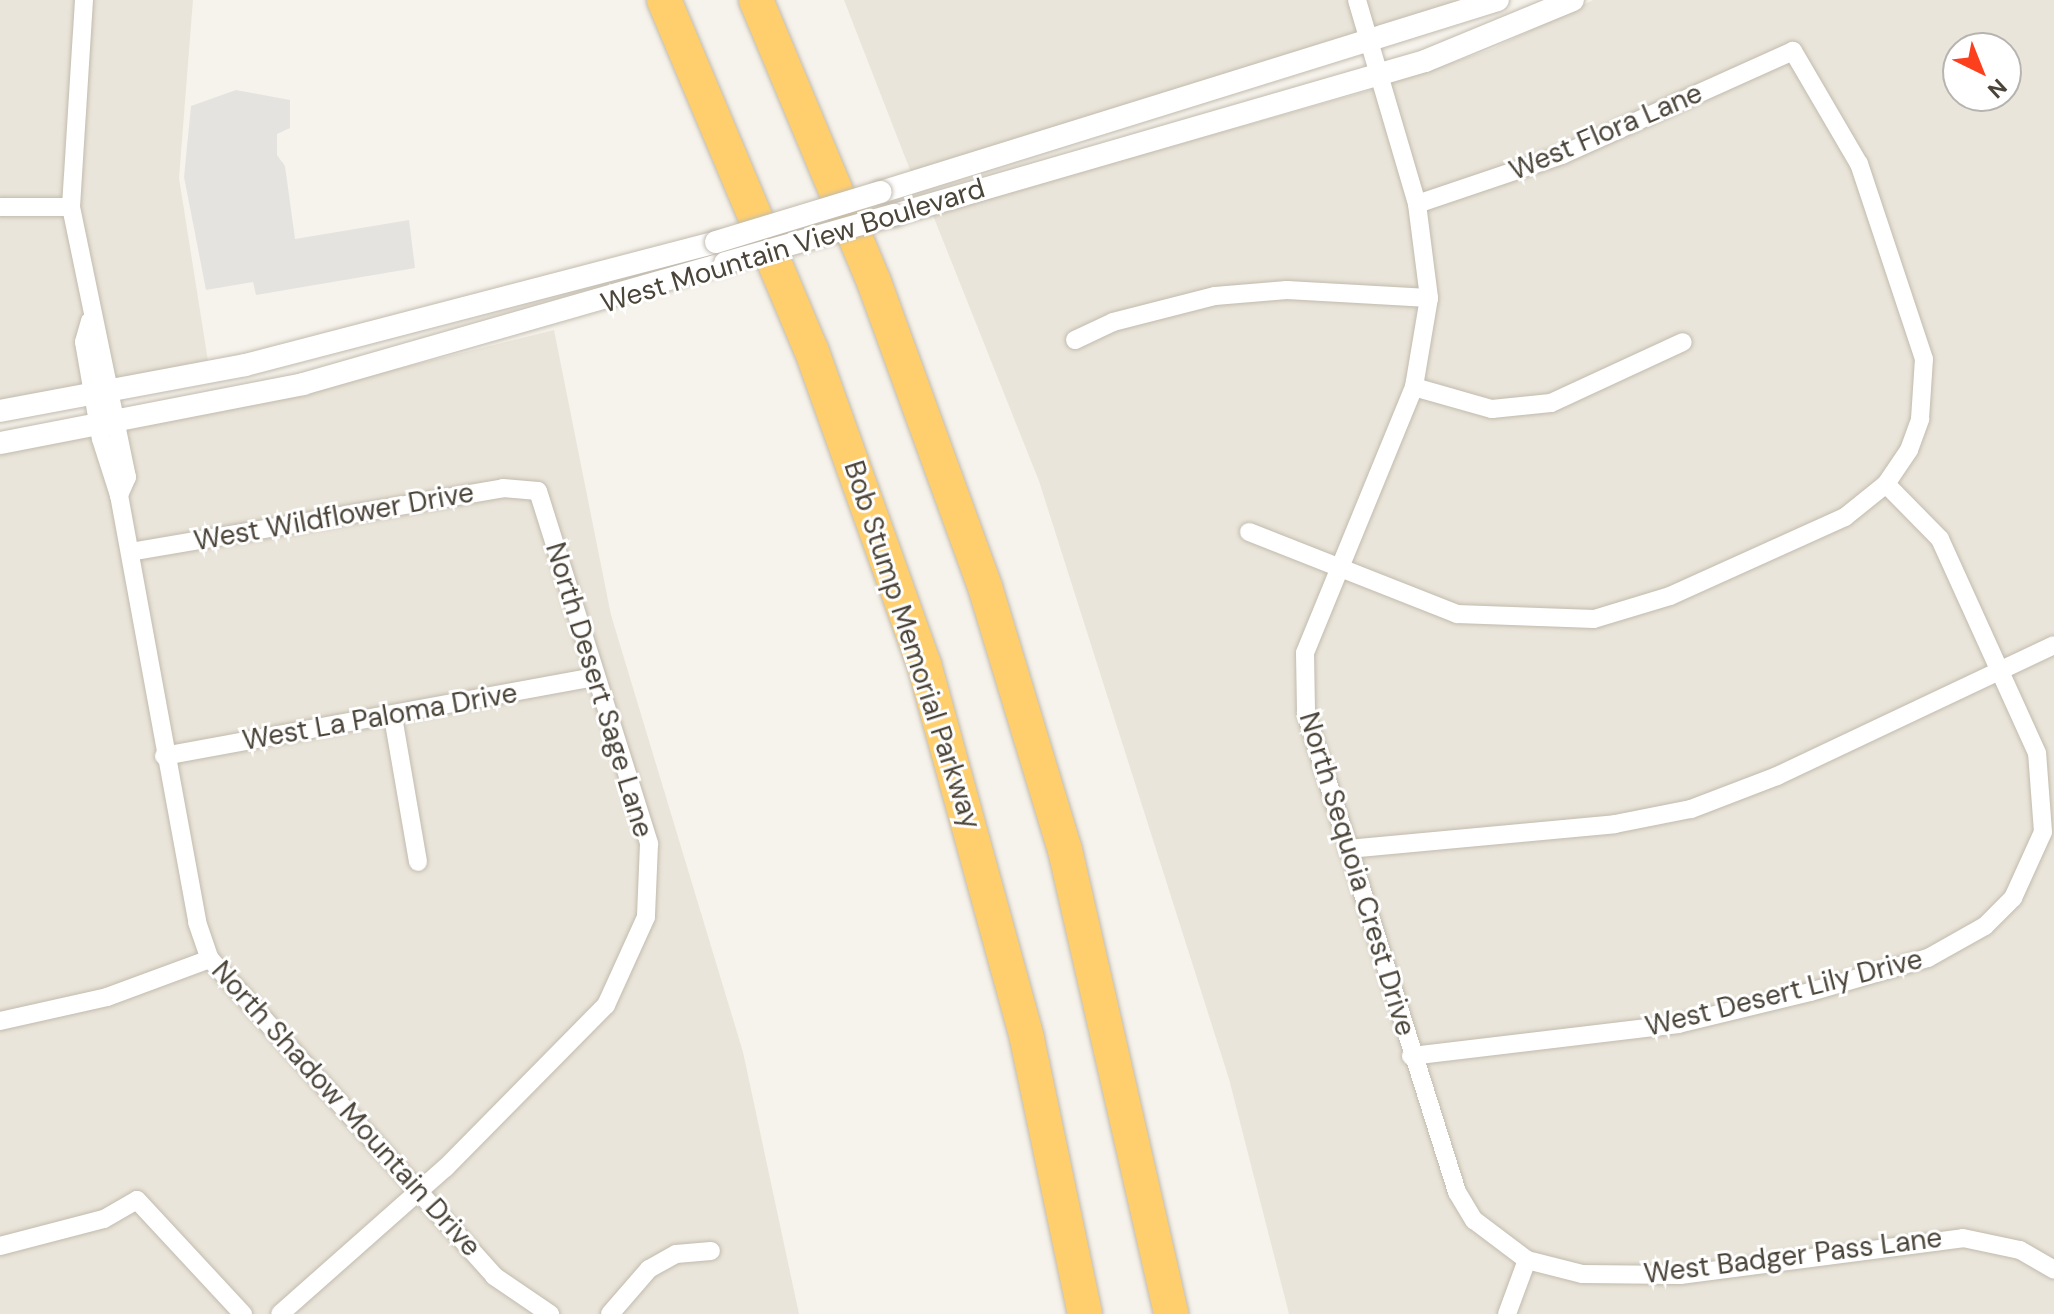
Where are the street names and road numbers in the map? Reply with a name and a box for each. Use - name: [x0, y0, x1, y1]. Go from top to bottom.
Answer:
- street label: West Flora Lane: [1504, 76, 1708, 188]
- street label: West Mountain View Boulevard: [597, 172, 989, 320]
- street label: Bob Stump Memorial Parkway: [837, 457, 987, 833]
- street label: West Wildflower Drive: [191, 476, 477, 558]
- street label: North Desert Sage Lane: [538, 538, 660, 842]
- street label: West La Paloma Drive: [240, 676, 520, 758]
- street label: North Sequoia Crest Drive: [1292, 708, 1422, 1040]
- street label: West Desert Lily Drive: [1642, 942, 1926, 1044]
- street label: North Shadow Mountain Drive: [204, 954, 488, 1264]
- street label: West Badger Pass Lane: [1642, 1221, 1944, 1291]

